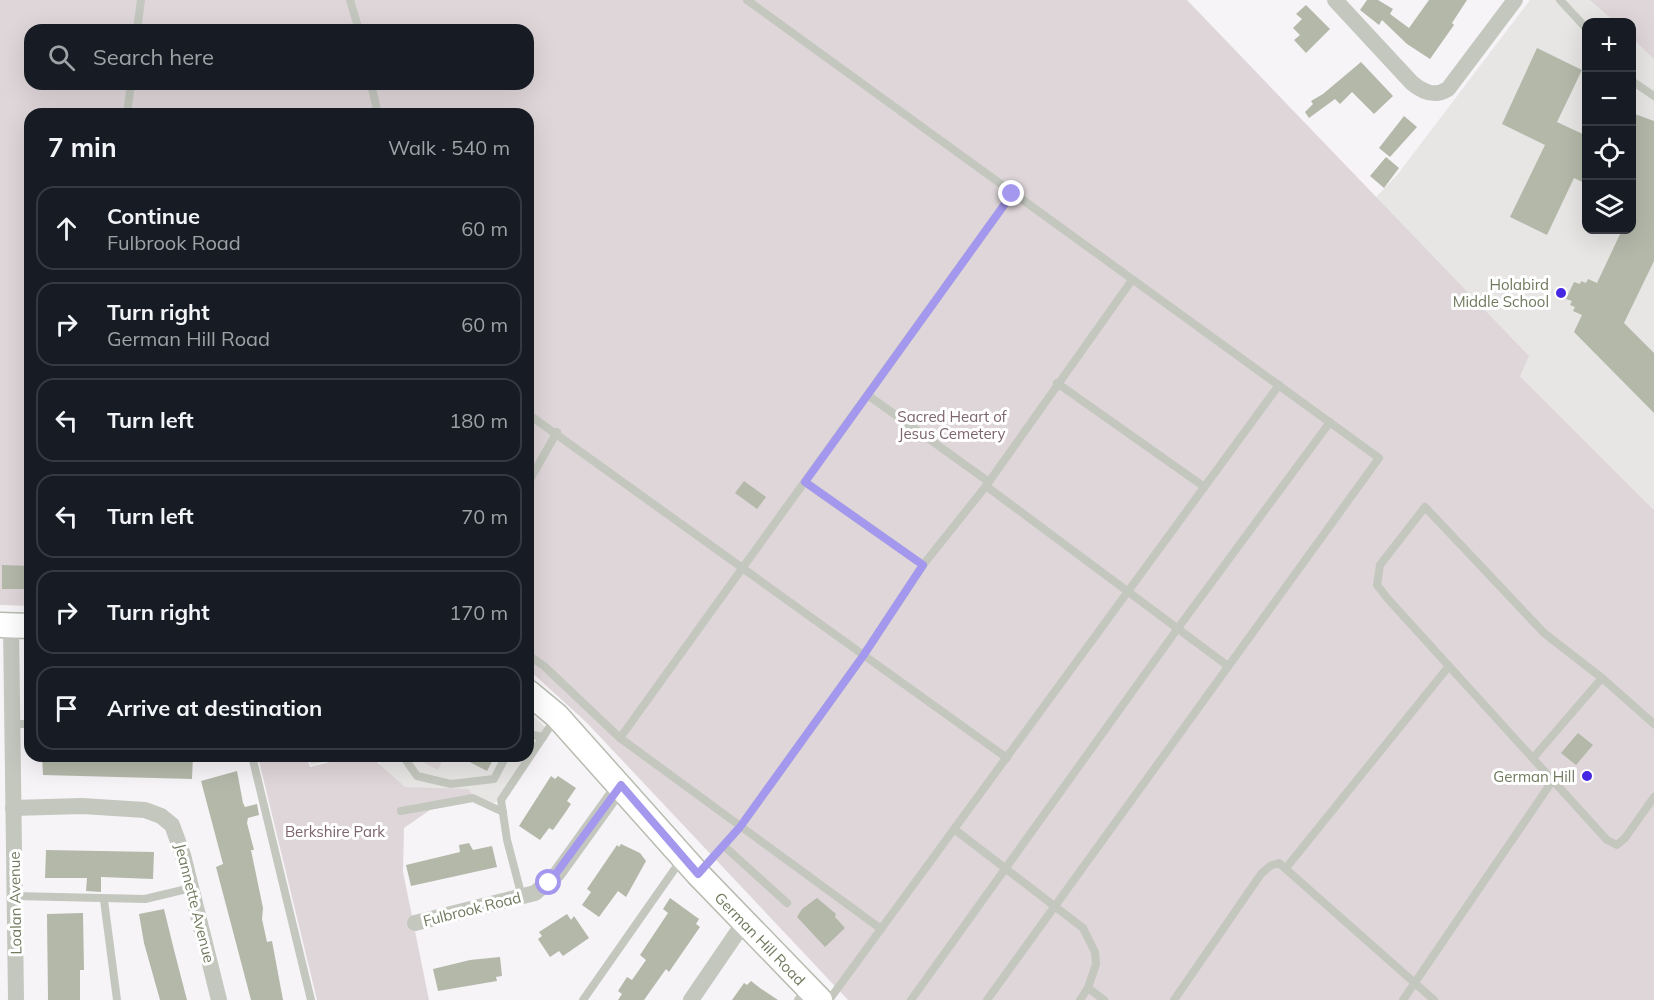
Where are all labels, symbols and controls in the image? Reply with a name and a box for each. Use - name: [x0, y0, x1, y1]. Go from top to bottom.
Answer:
- map controls: [1582, 18, 1636, 234]
- button: +: [1582, 18, 1636, 72]
- search box: [24, 24, 534, 90]
- icon: search: [45, 41, 78, 74]
- text: Search here: [93, 43, 214, 71]
- button: −: [1582, 72, 1636, 126]
- button: locate: [1582, 126, 1636, 180]
- text: 7 min: [48, 131, 117, 164]
- text: Walk · 540 m: [388, 135, 510, 160]
- route end: [998, 180, 1024, 206]
- button: layers: [1582, 180, 1636, 234]
- text: Continue: [107, 202, 200, 230]
- icon: ahead: [50, 212, 83, 245]
- text: 60 m: [461, 216, 508, 241]
- text: Fulbrook Road: [107, 230, 241, 255]
- place label: Holabird Middle School: [1453, 275, 1549, 311]
- marker: Holabird Middle School: [1554, 286, 1568, 300]
- text: Turn right: [107, 298, 210, 326]
- icon: right: [50, 308, 83, 341]
- text: 60 m: [461, 312, 508, 337]
- text: German Hill Road: [107, 326, 270, 351]
- icon: left: [50, 404, 83, 437]
- text: Turn left: [107, 406, 194, 434]
- park label: Sacred Heart of Jesus Cemetery: [897, 407, 1008, 443]
- text: 180 m: [449, 408, 508, 433]
- icon: left: [50, 500, 83, 533]
- text: Turn left: [107, 502, 194, 530]
- text: 70 m: [461, 504, 508, 529]
- icon: right: [50, 596, 83, 629]
- text: Turn right: [107, 598, 210, 626]
- text: 170 m: [449, 600, 508, 625]
- icon: arrive: [50, 692, 83, 725]
- text: Arrive at destination: [107, 694, 322, 722]
- place label: German Hill: [1493, 767, 1575, 786]
- marker: German Hill: [1580, 769, 1594, 783]
- park label: Berkshire Park: [285, 822, 385, 841]
- street label: Jeannette Avenue: [171, 841, 219, 965]
- street label: Loalan Avenue: [5, 851, 25, 955]
- route start: [535, 869, 561, 895]
- street label: Fulbrook Road: [421, 888, 523, 930]
- street label: German Hill Road: [711, 888, 810, 989]

